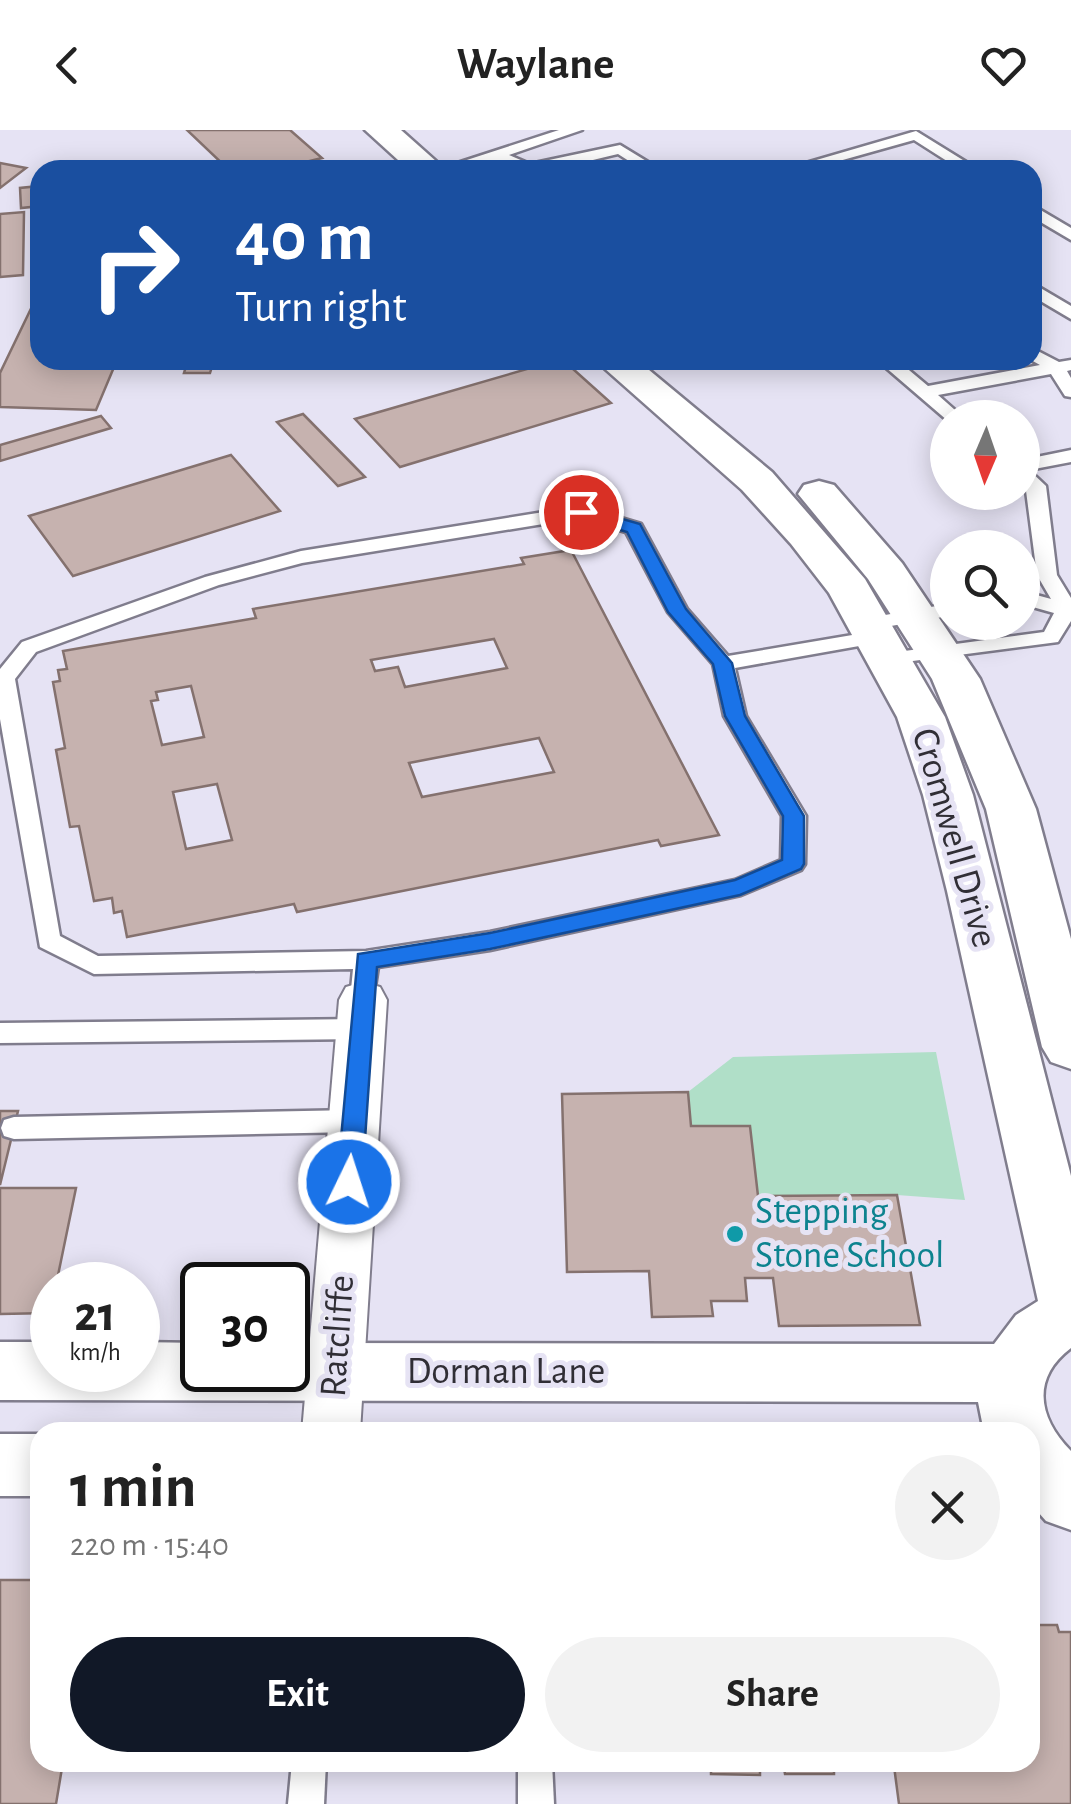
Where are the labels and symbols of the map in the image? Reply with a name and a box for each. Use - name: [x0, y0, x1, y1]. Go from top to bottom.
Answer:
- north arrow: [930, 400, 1040, 510]
- pin: [539, 470, 624, 555]
- street label: Cromwell Drive: [905, 724, 1003, 952]
- position arrow: [297, 1130, 401, 1234]
- place label: Stepping Stone School: [755, 1193, 944, 1275]
- marker: Stepping Stone School: [724, 1223, 746, 1245]
- speed limit sign: 30: [180, 1262, 310, 1392]
- street label: Ratcliffe: [315, 1274, 361, 1398]
- street label: Dorman Lane: [407, 1353, 605, 1391]

